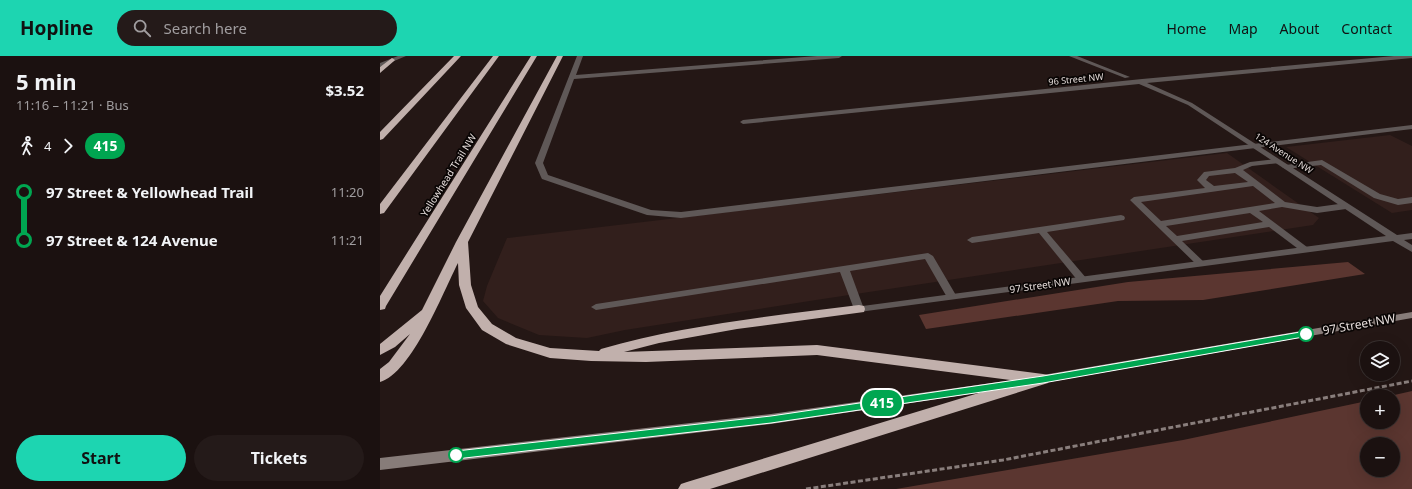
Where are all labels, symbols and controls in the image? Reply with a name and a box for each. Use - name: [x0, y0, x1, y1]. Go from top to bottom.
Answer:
- search box: [117, 10, 397, 46]
- text: Hopline: [20, 15, 93, 41]
- icon: search: [131, 17, 153, 39]
- text: Search here: [163, 18, 247, 38]
- text: Home: [1167, 19, 1206, 38]
- text: Map: [1228, 19, 1258, 38]
- text: About: [1280, 19, 1319, 38]
- text: Contact: [1341, 19, 1392, 38]
- text: 5 min: [16, 66, 77, 96]
- street label: 96 Street NW: [1048, 70, 1105, 88]
- text: $3.52: [325, 80, 364, 100]
- text: 11:16 – 11:21 · Bus: [16, 96, 129, 114]
- street label: 124 Avenue NW: [1252, 129, 1316, 177]
- street label: Yellowhead Trail NW: [417, 130, 480, 219]
- icon: walk: [16, 135, 38, 157]
- icon: forward: [57, 135, 79, 157]
- text: 415: [93, 136, 117, 155]
- text: 4: [44, 137, 51, 155]
- text: 97 Street & Yellowhead Trail: [46, 182, 253, 202]
- text: 11:20: [331, 183, 364, 201]
- text: 97 Street & 124 Avenue: [46, 230, 218, 250]
- text: 11:21: [331, 231, 364, 249]
- street label: 97 Street NW: [1009, 274, 1072, 296]
- street label: 97 Street NW: [1321, 309, 1397, 339]
- unlabelled marker: [1298, 326, 1314, 342]
- map controls: [1360, 341, 1400, 477]
- button: layers: [1360, 341, 1400, 381]
- button: +: [1360, 389, 1400, 429]
- line badge: 415: [859, 390, 905, 416]
- text: 415: [870, 393, 894, 412]
- button: Start: [16, 435, 186, 481]
- button: Tickets: [194, 435, 364, 481]
- button: −: [1360, 437, 1400, 477]
- unlabelled marker: [448, 447, 464, 463]

